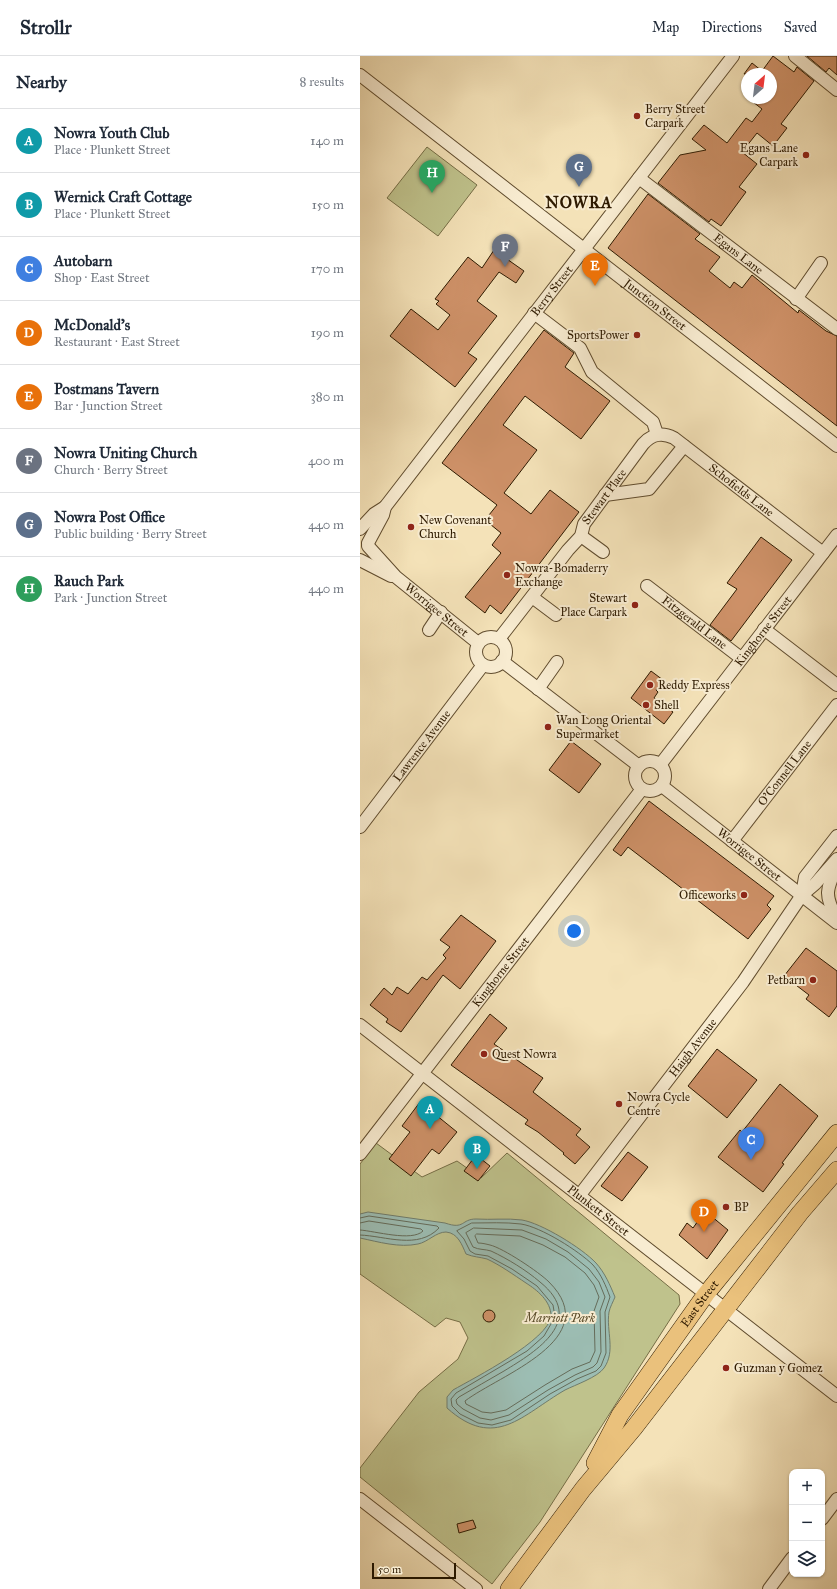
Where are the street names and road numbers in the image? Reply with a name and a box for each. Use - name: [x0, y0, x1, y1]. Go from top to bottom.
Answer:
- street label: Egans Lane: [711, 231, 766, 277]
- street label: Berry Street: [528, 262, 576, 319]
- street label: Junction Street: [619, 275, 690, 334]
- street label: Schofields Lane: [706, 461, 777, 520]
- street label: Stewart Place: [579, 466, 629, 527]
- street label: Worrigee Street: [402, 580, 472, 640]
- street label: Kinghorne Street: [732, 592, 795, 669]
- street label: Fitzgerald Lane: [659, 593, 730, 652]
- street label: Lawrence Avenue: [390, 707, 453, 784]
- street label: O'Connell Lane: [755, 737, 814, 808]
- street label: Worrigee Street: [715, 825, 785, 884]
- street label: Kinghorne Street: [469, 933, 533, 1010]
- street label: Haigh Avenue: [666, 1016, 720, 1080]
- street label: Plunkett Street: [565, 1182, 633, 1239]
- street label: East Street: [678, 1277, 722, 1330]

